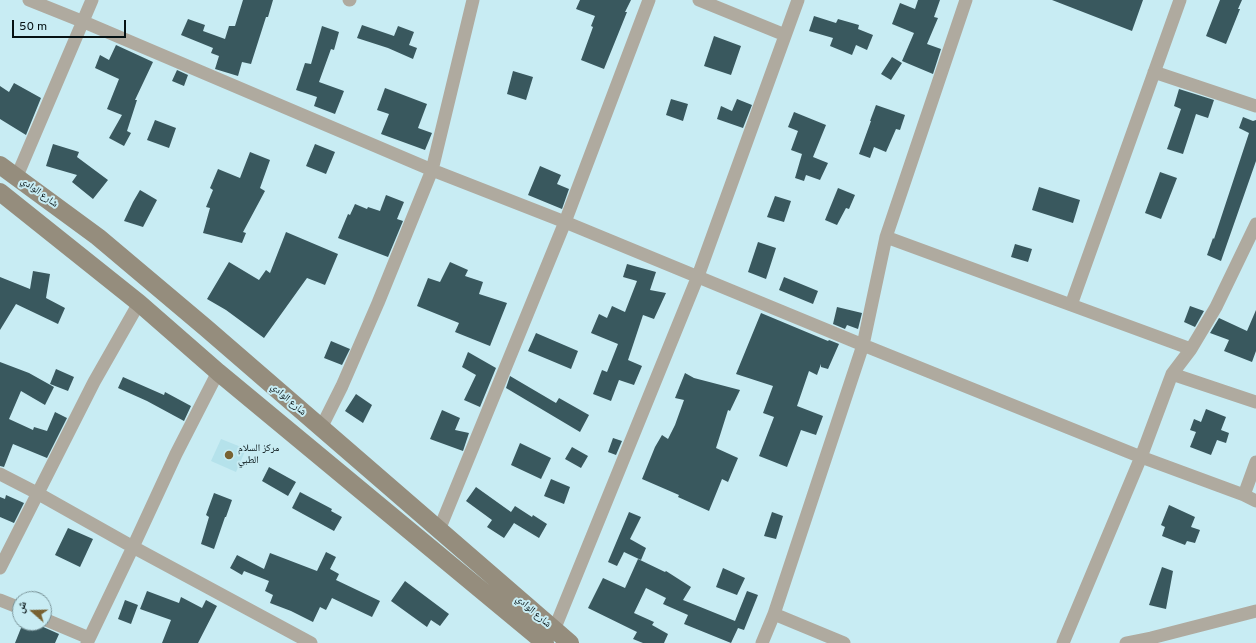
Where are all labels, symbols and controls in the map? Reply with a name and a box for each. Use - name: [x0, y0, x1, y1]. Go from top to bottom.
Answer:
- scale bar: [14, 12, 128, 38]
- text: 50 m: [19, 19, 47, 35]
- street label: شارع الوادي: [18, 175, 60, 211]
- street label: شارع الوادي: [268, 381, 308, 419]
- place label: مركز السلام الطبي: [238, 443, 279, 466]
- marker: مركز السلام الطبي: [223, 449, 235, 461]
- north arrow: [12, 591, 52, 631]
- street label: شارع الوادي: [513, 593, 553, 631]
- text: ش: [13, 599, 30, 615]

